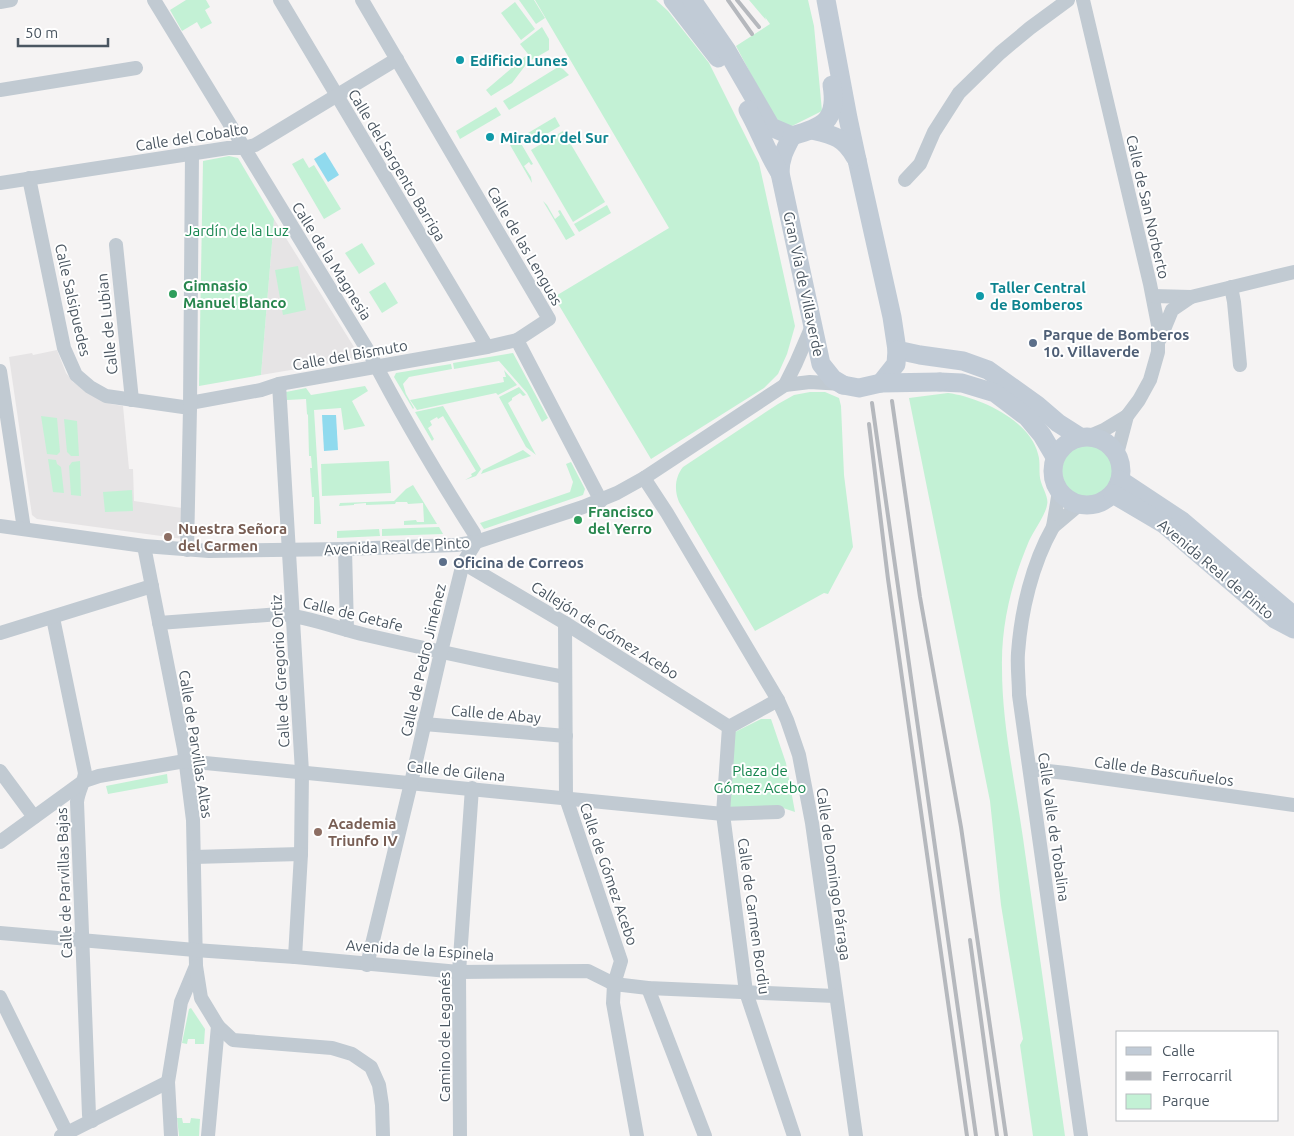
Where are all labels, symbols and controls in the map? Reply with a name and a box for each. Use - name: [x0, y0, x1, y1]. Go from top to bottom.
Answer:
- scale bar: [18, 15, 108, 47]
- text: 50 m: [25, 24, 58, 41]
- place label: Edificio Lunes: [470, 52, 568, 69]
- marker: Edificio Lunes: [454, 54, 466, 66]
- street label: Calle del Sargento Barriga: [345, 86, 449, 244]
- street label: Calle del Cobalto: [134, 120, 250, 154]
- place label: Mirador del Sur: [500, 129, 609, 146]
- marker: Mirador del Sur: [484, 131, 496, 143]
- street label: Calle de San Norberto: [1123, 133, 1173, 281]
- street label: Calle de las Lenguas: [484, 184, 566, 308]
- street label: Calle de la Magnesia: [289, 199, 375, 323]
- street label: Gran Vía de Villaverde: [780, 210, 828, 358]
- park label: Jardín de la Luz: [185, 222, 289, 239]
- street label: Calle Salsipuedes: [52, 242, 94, 358]
- street label: Calle de Lubian: [93, 272, 121, 376]
- place label: Gimnasio Manuel Blanco: [183, 277, 286, 311]
- place label: Taller Central de Bomberos: [990, 279, 1086, 313]
- marker: Gimnasio Manuel Blanco: [167, 288, 179, 300]
- marker: Taller Central de Bomberos: [974, 290, 986, 302]
- place label: Parque de Bomberos 10. Villaverde: [1043, 326, 1189, 360]
- street label: Calle del Bismuto: [291, 336, 409, 374]
- marker: Parque de Bomberos 10. Villaverde: [1027, 337, 1039, 349]
- place label: Francisco del Yerro: [588, 503, 654, 537]
- marker: Francisco del Yerro: [572, 514, 584, 526]
- street label: Avenida Real de Pinto: [1155, 515, 1277, 623]
- place label: Nuestra Señora del Carmen: [178, 520, 287, 554]
- marker: Nuestra Señora del Carmen: [162, 531, 174, 543]
- street label: Avenida Real de Pinto: [324, 534, 470, 558]
- place label: Oficina de Correos: [453, 554, 584, 571]
- marker: Oficina de Correos: [437, 556, 449, 568]
- street label: Callejón de Gómez Acebo: [528, 578, 682, 682]
- street label: Calle de Pedro Jiménez: [397, 582, 449, 738]
- street label: Calle de Getafe: [301, 593, 405, 635]
- street label: Calle de Gregorio Ortiz: [267, 594, 293, 748]
- street label: Calle de Parvillas Altas: [176, 669, 216, 819]
- street label: Calle de Abay: [450, 702, 542, 726]
- street label: Calle Valle de Tobalina: [1035, 751, 1073, 903]
- street label: Calle de Bascuñuelos: [1093, 753, 1235, 789]
- street label: Calle de Gilena: [406, 757, 506, 785]
- park label: Plaza de Gómez Acebo: [714, 762, 806, 796]
- street label: Calle de Domingo Párraga: [813, 787, 855, 961]
- street label: Calle de Gómez Acebo: [577, 800, 641, 948]
- street label: Calle de Parvillas Bajas: [53, 807, 75, 959]
- place label: Academia Triunfo IV: [328, 815, 398, 849]
- marker: Academia Triunfo IV: [312, 826, 324, 838]
- street label: Calle de Carmen Bordiu: [735, 837, 773, 995]
- street label: Avenida de la Espinela: [345, 936, 495, 964]
- street label: Camino de Leganés: [436, 972, 453, 1102]
- legend: [1116, 1031, 1279, 1121]
- text: Calle: [1162, 1042, 1195, 1059]
- text: Ferrocarril: [1162, 1067, 1232, 1084]
- text: Parque: [1162, 1092, 1210, 1109]

